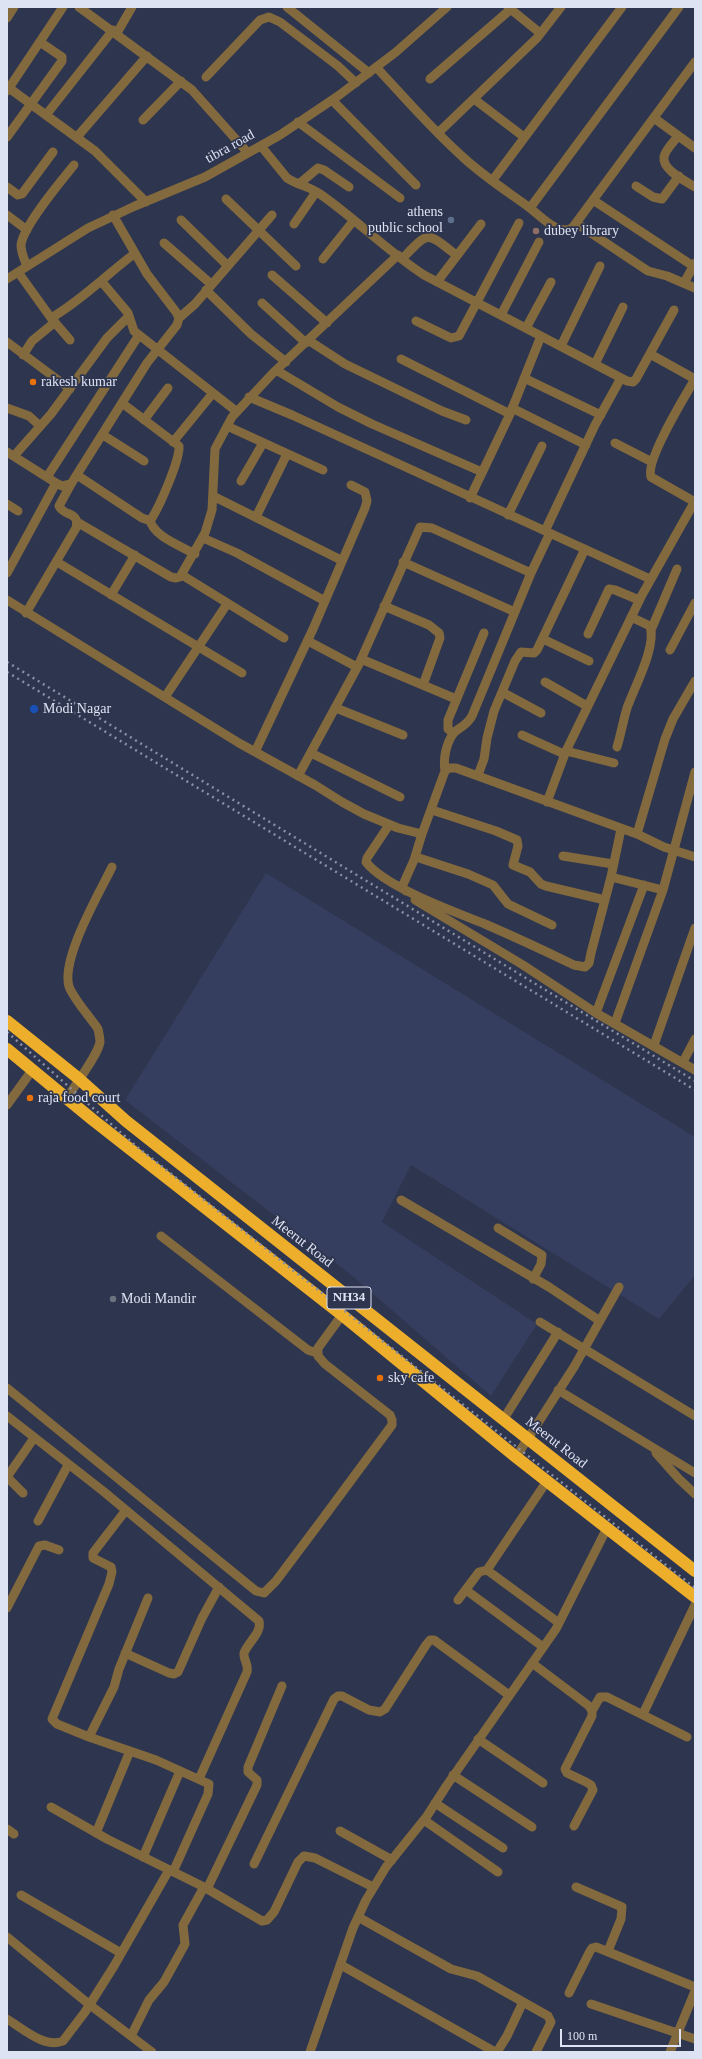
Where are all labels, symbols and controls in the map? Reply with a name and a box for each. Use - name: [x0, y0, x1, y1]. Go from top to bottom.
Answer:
- street label: tibra road: [198, 124, 262, 170]
- place label: athens public school: [357, 204, 443, 236]
- marker: athens public school: [446, 215, 456, 225]
- place label: dubey library: [544, 223, 630, 239]
- marker: dubey library: [531, 226, 541, 236]
- place label: rakesh kumar: [41, 374, 132, 390]
- marker: rakesh kumar: [28, 377, 38, 387]
- place label: Modi Nagar: [43, 701, 121, 717]
- marker: Modi Nagar: [28, 703, 40, 715]
- place label: raja food court: [38, 1090, 135, 1106]
- marker: raja food court: [25, 1093, 35, 1103]
- street label: Meerut Road: [263, 1209, 341, 1275]
- road number: NH34: [327, 1287, 371, 1309]
- place label: Modi Mandir: [121, 1291, 205, 1307]
- marker: Modi Mandir: [108, 1294, 118, 1304]
- place label: sky cafe: [388, 1370, 440, 1386]
- marker: sky cafe: [375, 1373, 385, 1383]
- street label: Meerut Road: [517, 1410, 595, 1476]
- scale bar: [562, 2021, 683, 2047]
- text: 100 m: [567, 2029, 597, 2043]

